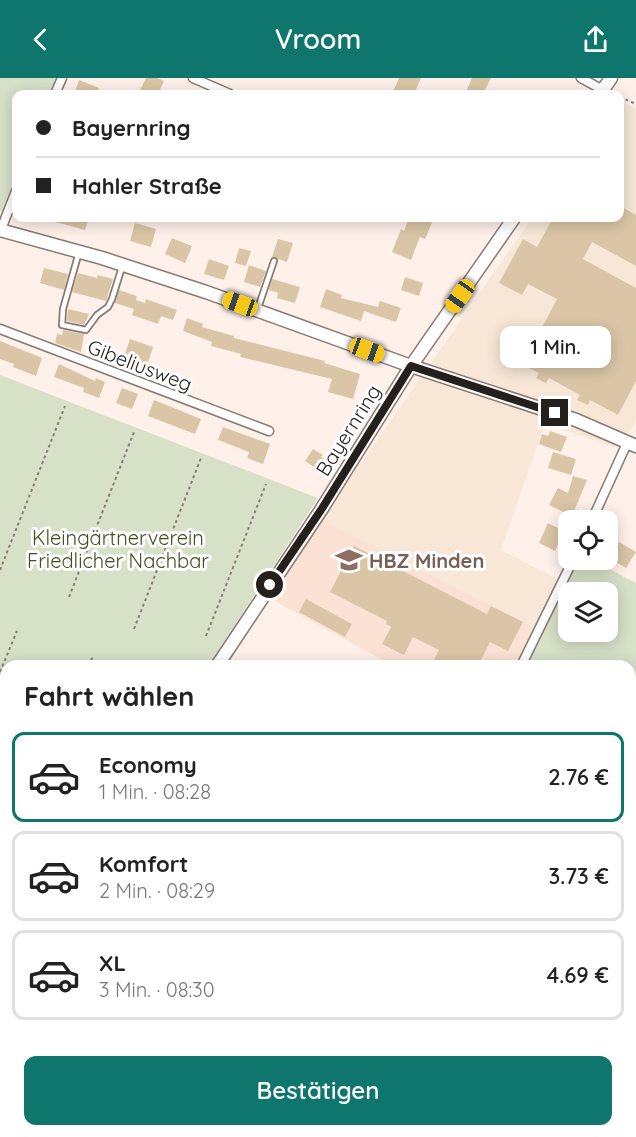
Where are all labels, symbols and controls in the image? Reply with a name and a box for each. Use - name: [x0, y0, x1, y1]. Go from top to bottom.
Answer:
- text: Vroom: [275, 22, 361, 56]
- icon: back: [24, 23, 57, 56]
- icon: share: [579, 23, 612, 56]
- text: Bayernring: [72, 114, 191, 142]
- text: Hahler Straße: [72, 172, 222, 200]
- car: [442, 276, 478, 316]
- car: [220, 289, 260, 319]
- callout: 1 Min.: [500, 326, 610, 368]
- street label: Gibeliusweg: [84, 334, 196, 396]
- text: 1 Min.: [530, 334, 581, 359]
- car: [347, 335, 387, 365]
- street label: Bayernring: [310, 380, 386, 480]
- route end: [541, 399, 568, 426]
- map controls: [558, 510, 618, 642]
- button: locate: [558, 510, 618, 570]
- park label: Kleingärtnerverein Friedlicher Nachbar: [27, 525, 209, 573]
- school or university icon: HBZ Minden: [334, 545, 364, 575]
- place label: HBZ Minden: [369, 548, 484, 573]
- route start: [256, 571, 283, 598]
- button: layers: [558, 582, 618, 642]
- text: Fahrt wählen: [24, 679, 194, 713]
- icon: car: [27, 750, 81, 804]
- text: Economy: [99, 751, 197, 779]
- text: 2.76 €: [548, 763, 609, 791]
- text: 1 Min. · 08:28: [99, 779, 211, 804]
- icon: car: [27, 849, 81, 903]
- text: Komfort: [99, 850, 188, 878]
- text: 3.73 €: [549, 862, 609, 890]
- text: 2 Min. · 08:29: [99, 878, 215, 903]
- icon: car: [27, 948, 81, 1002]
- text: XL: [99, 949, 126, 977]
- text: 4.69 €: [547, 961, 609, 989]
- text: 3 Min. · 08:30: [99, 977, 215, 1002]
- button: Bestätigen: [24, 1056, 612, 1125]

